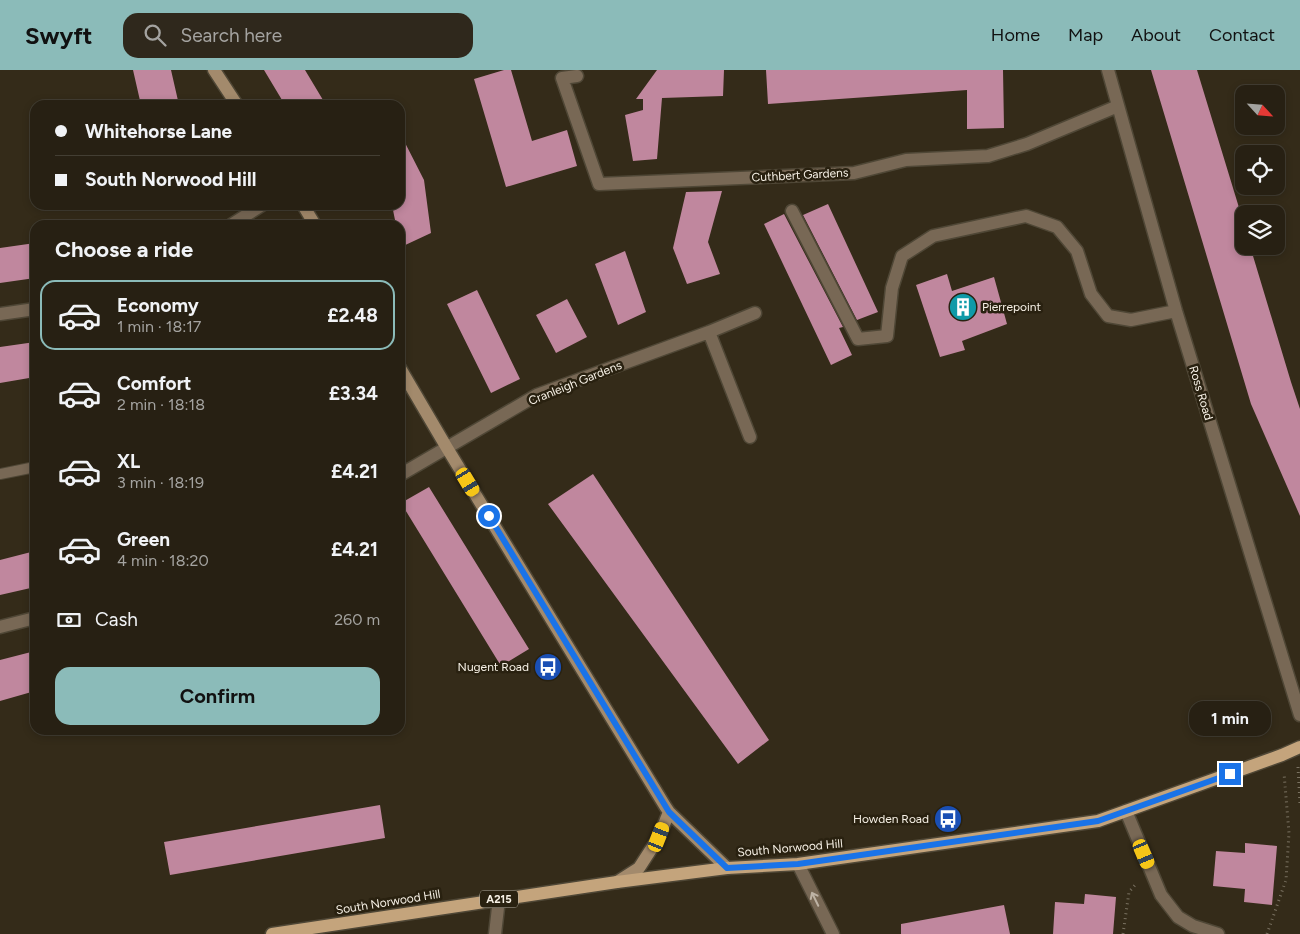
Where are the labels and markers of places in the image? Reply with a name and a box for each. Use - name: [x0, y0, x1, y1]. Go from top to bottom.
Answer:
- building icon: Pierrepoint: [948, 292, 978, 322]
- place label: Pierrepoint: [982, 300, 1041, 314]
- bus stop icon: Nugent Road: [533, 652, 563, 682]
- place label: Nugent Road: [458, 660, 529, 674]
- bus stop icon: Howden Road: [933, 804, 963, 834]
- place label: Howden Road: [853, 812, 929, 826]

